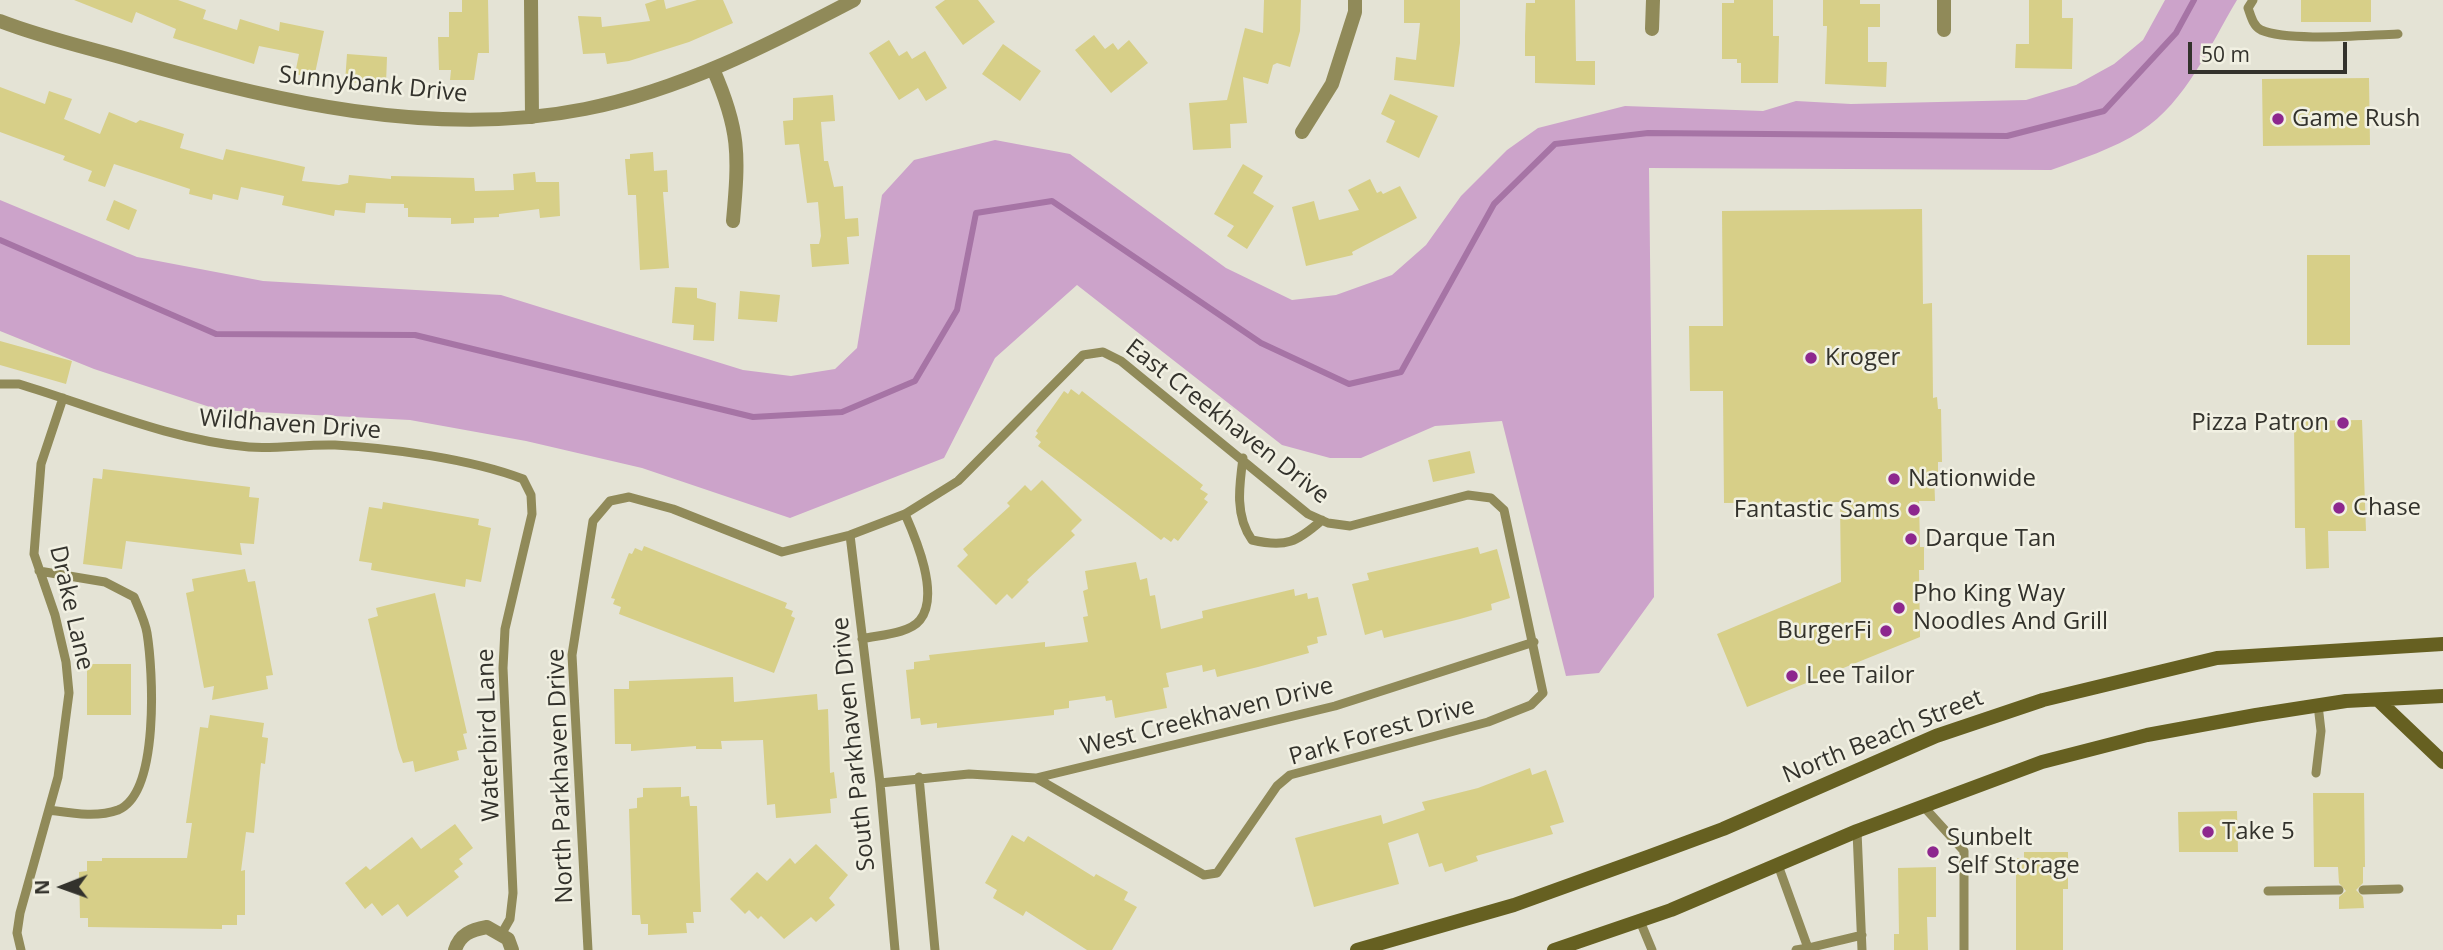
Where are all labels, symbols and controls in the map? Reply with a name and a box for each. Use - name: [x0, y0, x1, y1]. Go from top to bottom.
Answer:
- scale bar: [2191, 28, 2350, 72]
- text: 50 m: [2201, 40, 2250, 68]
- street label: Sunnybank Drive: [277, 61, 469, 109]
- place label: Game Rush: [2292, 105, 2420, 133]
- marker: Game Rush: [2270, 111, 2286, 127]
- street label: East Creekhaven Drive: [1119, 334, 1335, 510]
- place label: Kroger: [1825, 344, 1900, 372]
- marker: Kroger: [1803, 350, 1819, 366]
- street label: Wildhaven Drive: [198, 404, 382, 446]
- place label: Pizza Patron: [2191, 409, 2329, 437]
- marker: Pizza Patron: [2335, 415, 2351, 431]
- place label: Nationwide: [1908, 465, 2036, 493]
- marker: Nationwide: [1886, 471, 1902, 487]
- place label: Chase: [2353, 494, 2421, 522]
- place label: Fantastic Sams: [1734, 496, 1900, 524]
- marker: Chase: [2331, 500, 2347, 516]
- marker: Fantastic Sams: [1906, 502, 1922, 518]
- place label: Darque Tan: [1925, 525, 2056, 553]
- marker: Darque Tan: [1903, 531, 1919, 547]
- street label: Drake Lane: [43, 543, 99, 673]
- place label: Pho King Way Noodles And Grill: [1913, 580, 2108, 636]
- marker: Pho King Way Noodles And Grill: [1891, 600, 1907, 616]
- street label: South Parkhaven Drive: [826, 616, 882, 872]
- place label: BurgerFi: [1777, 617, 1872, 645]
- marker: BurgerFi: [1878, 623, 1894, 639]
- street label: Waterbird Lane: [472, 648, 506, 822]
- street label: North Parkhaven Drive: [542, 648, 580, 904]
- place label: Lee Tailor: [1806, 662, 1915, 690]
- marker: Lee Tailor: [1784, 668, 1800, 684]
- street label: West Creekhaven Drive: [1078, 672, 1336, 762]
- street label: North Beach Street: [1779, 684, 1987, 790]
- street label: Park Forest Drive: [1286, 692, 1478, 772]
- place label: Take 5: [2222, 818, 2295, 846]
- place label: Sunbelt Self Storage: [1947, 824, 2080, 880]
- marker: Take 5: [2200, 824, 2216, 840]
- marker: Sunbelt Self Storage: [1925, 844, 1941, 860]
- north arrow: [28, 852, 98, 922]
- text: N: [29, 879, 55, 895]

